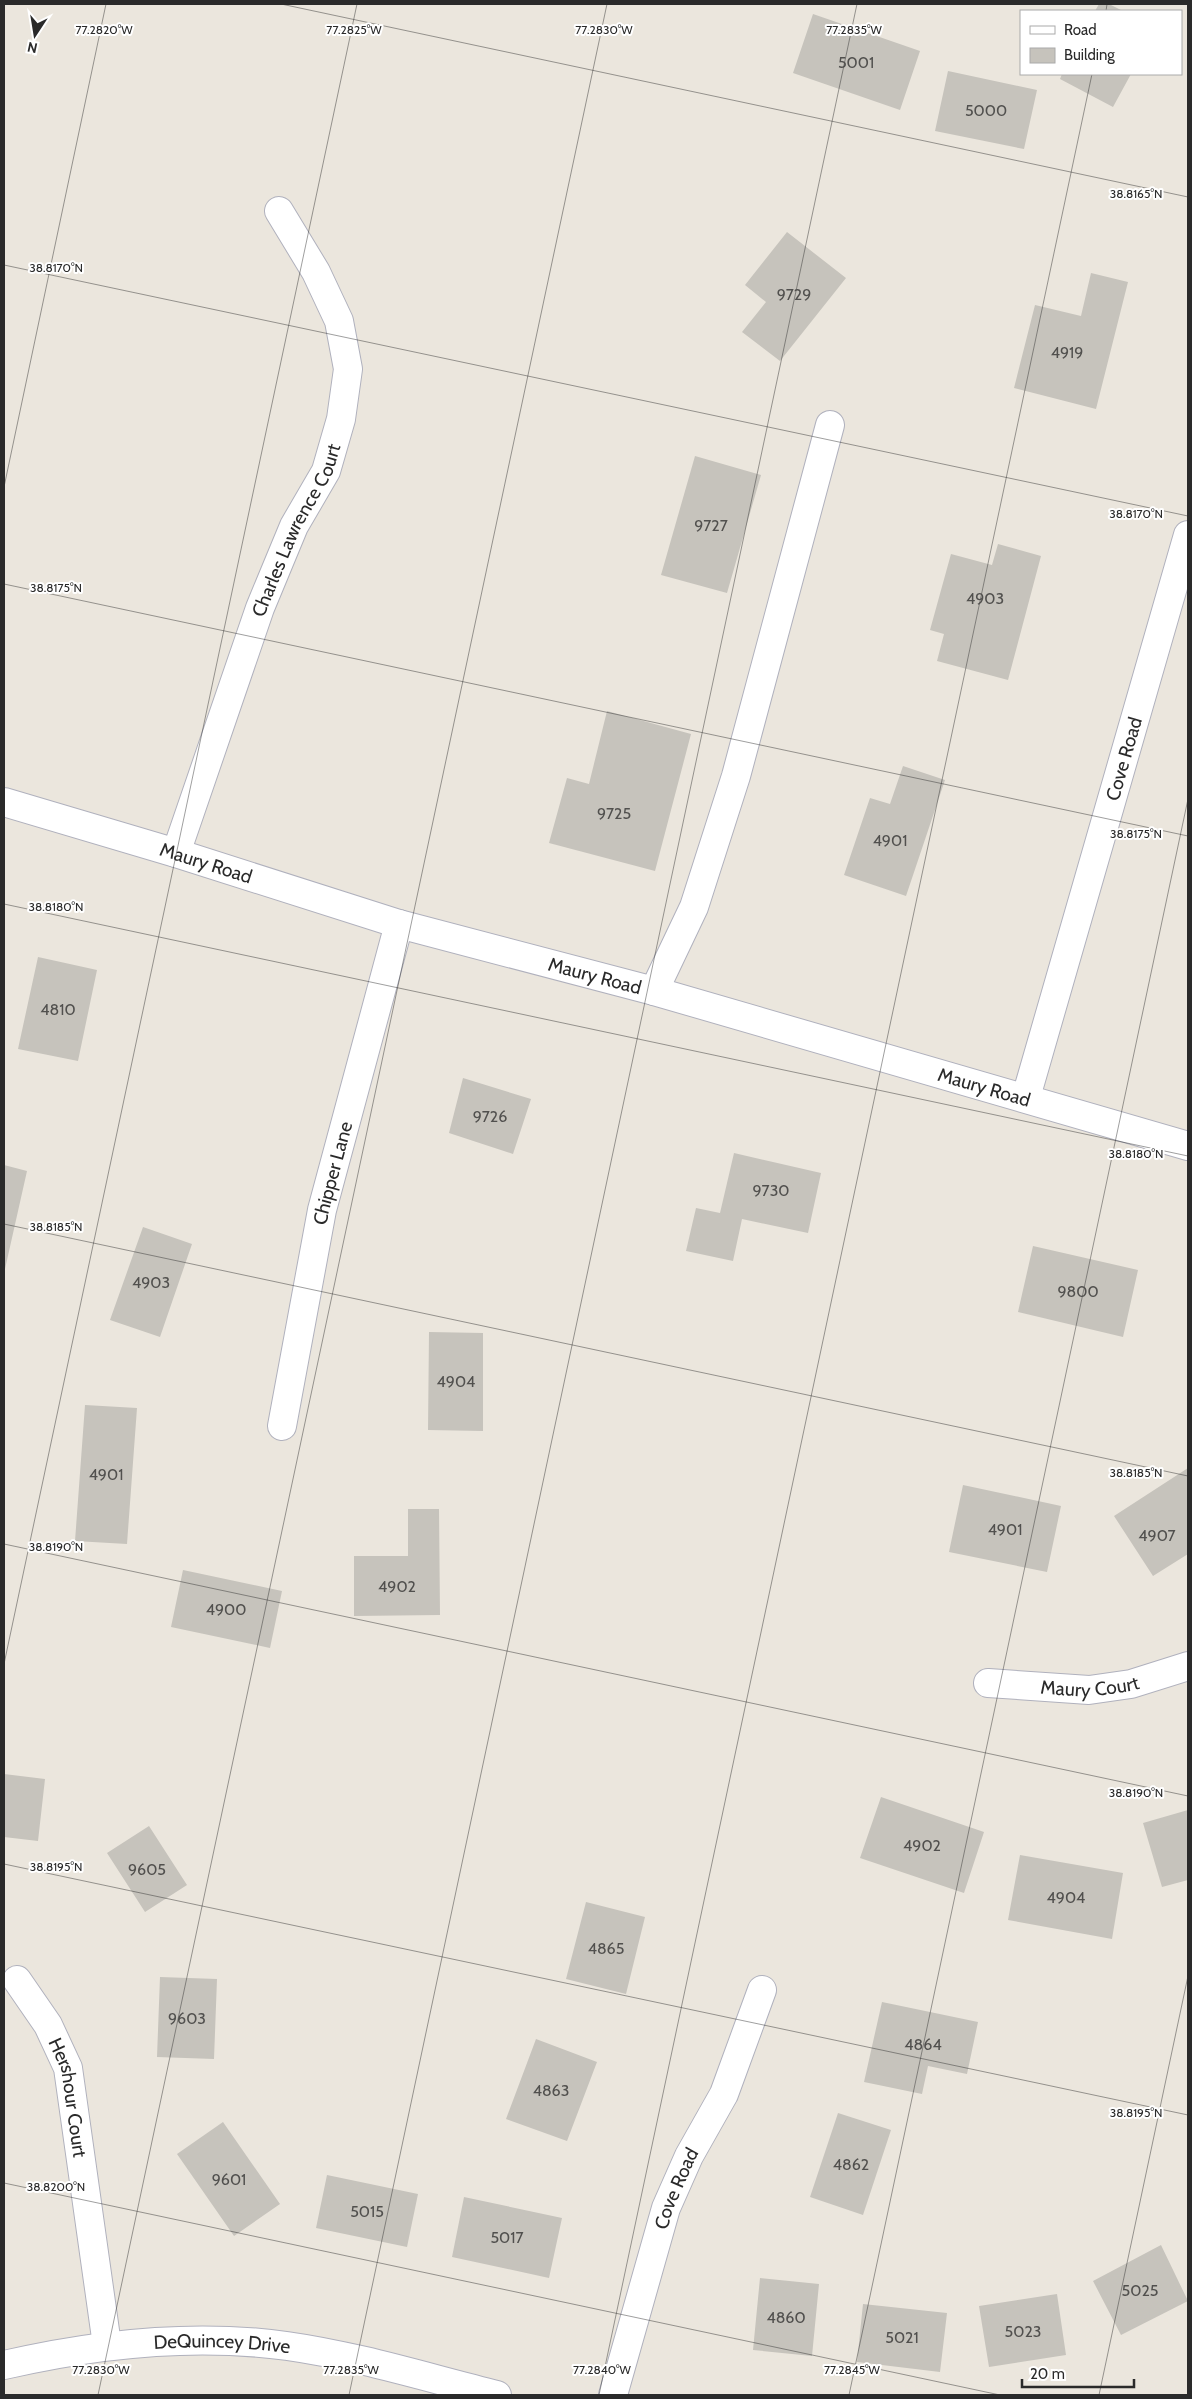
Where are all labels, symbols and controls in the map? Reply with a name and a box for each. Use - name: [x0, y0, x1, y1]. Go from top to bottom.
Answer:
- north arrow: [10, 10, 60, 60]
- legend: [1020, 10, 1182, 75]
- text: Road: [1064, 21, 1097, 39]
- text: 77.2820°W: [75, 22, 133, 37]
- text: 77.2825°W: [326, 22, 382, 37]
- text: 77.2830°W: [575, 22, 633, 37]
- text: 77.2835°W: [826, 22, 882, 37]
- text: N: [26, 38, 39, 58]
- text: Building: [1064, 46, 1115, 64]
- house number: 5001: [838, 53, 874, 72]
- house number: 5000: [965, 101, 1007, 120]
- text: 38.8165°N: [1110, 186, 1162, 201]
- text: 38.8170°N: [29, 260, 83, 275]
- house number: 9729: [777, 285, 811, 304]
- house number: 4919: [1051, 343, 1083, 362]
- street label: Charles Lawrence Court: [247, 441, 345, 620]
- text: 38.8170°N: [1109, 506, 1163, 521]
- house number: 9727: [694, 516, 728, 535]
- text: 38.8175°N: [30, 580, 82, 595]
- house number: 4903: [966, 589, 1004, 608]
- street label: Cove Road: [1101, 714, 1147, 803]
- house number: 9725: [597, 804, 631, 823]
- text: 38.8175°N: [1110, 826, 1162, 841]
- house number: 4901: [873, 831, 907, 850]
- street label: Maury Road: [157, 838, 255, 889]
- text: 38.8180°N: [28, 899, 84, 914]
- street label: Maury Road: [546, 953, 644, 999]
- house number: 4810: [40, 1000, 76, 1019]
- street label: Maury Road: [935, 1063, 1033, 1112]
- house number: 9726: [473, 1107, 507, 1126]
- street label: Chipper Lane: [308, 1119, 357, 1227]
- text: 38.8180°N: [1108, 1146, 1164, 1161]
- house number: 9730: [753, 1181, 789, 1200]
- text: 38.8185°N: [29, 1219, 83, 1234]
- house number: 4903: [132, 1273, 170, 1292]
- house number: 9800: [1057, 1282, 1099, 1301]
- house number: 4904: [437, 1372, 475, 1391]
- house number: 4901: [89, 1465, 123, 1484]
- text: 38.8185°N: [1109, 1465, 1163, 1480]
- house number: 4901: [988, 1520, 1022, 1539]
- house number: 4907: [1138, 1526, 1176, 1545]
- text: 38.8190°N: [29, 1539, 83, 1554]
- house number: 4902: [378, 1577, 416, 1596]
- house number: 4900: [206, 1600, 246, 1619]
- street label: Maury Court: [1040, 1671, 1142, 1702]
- text: 38.8190°N: [1109, 1785, 1163, 1800]
- house number: 4902: [903, 1836, 941, 1855]
- text: 38.8195°N: [30, 1859, 82, 1874]
- house number: 9605: [128, 1860, 166, 1879]
- house number: 4904: [1047, 1888, 1085, 1907]
- house number: 4865: [588, 1939, 624, 1958]
- house number: 9603: [168, 2009, 206, 2028]
- street label: Hershour Court: [44, 2034, 92, 2159]
- house number: 4864: [904, 2035, 942, 2054]
- house number: 4863: [533, 2081, 569, 2100]
- text: 38.8195°N: [1110, 2105, 1162, 2120]
- street label: Cove Road: [650, 2144, 703, 2232]
- house number: 4862: [833, 2155, 869, 2174]
- house number: 9601: [212, 2170, 246, 2189]
- text: 38.8200°N: [27, 2179, 85, 2194]
- house number: 5015: [350, 2202, 384, 2221]
- house number: 5017: [490, 2228, 524, 2247]
- house number: 5025: [1122, 2281, 1158, 2300]
- house number: 4860: [766, 2308, 806, 2327]
- house number: 5023: [1005, 2322, 1041, 2341]
- house number: 5021: [885, 2328, 919, 2347]
- street label: DeQuincey Drive: [153, 2329, 292, 2358]
- scale bar: [1022, 2356, 1134, 2388]
- text: 77.2830°W: [72, 2362, 130, 2377]
- text: 77.2835°W: [323, 2362, 379, 2377]
- text: 77.2840°W: [573, 2362, 632, 2377]
- text: 77.2845°W: [824, 2362, 881, 2377]
- text: 20 m: [1030, 2365, 1065, 2383]

